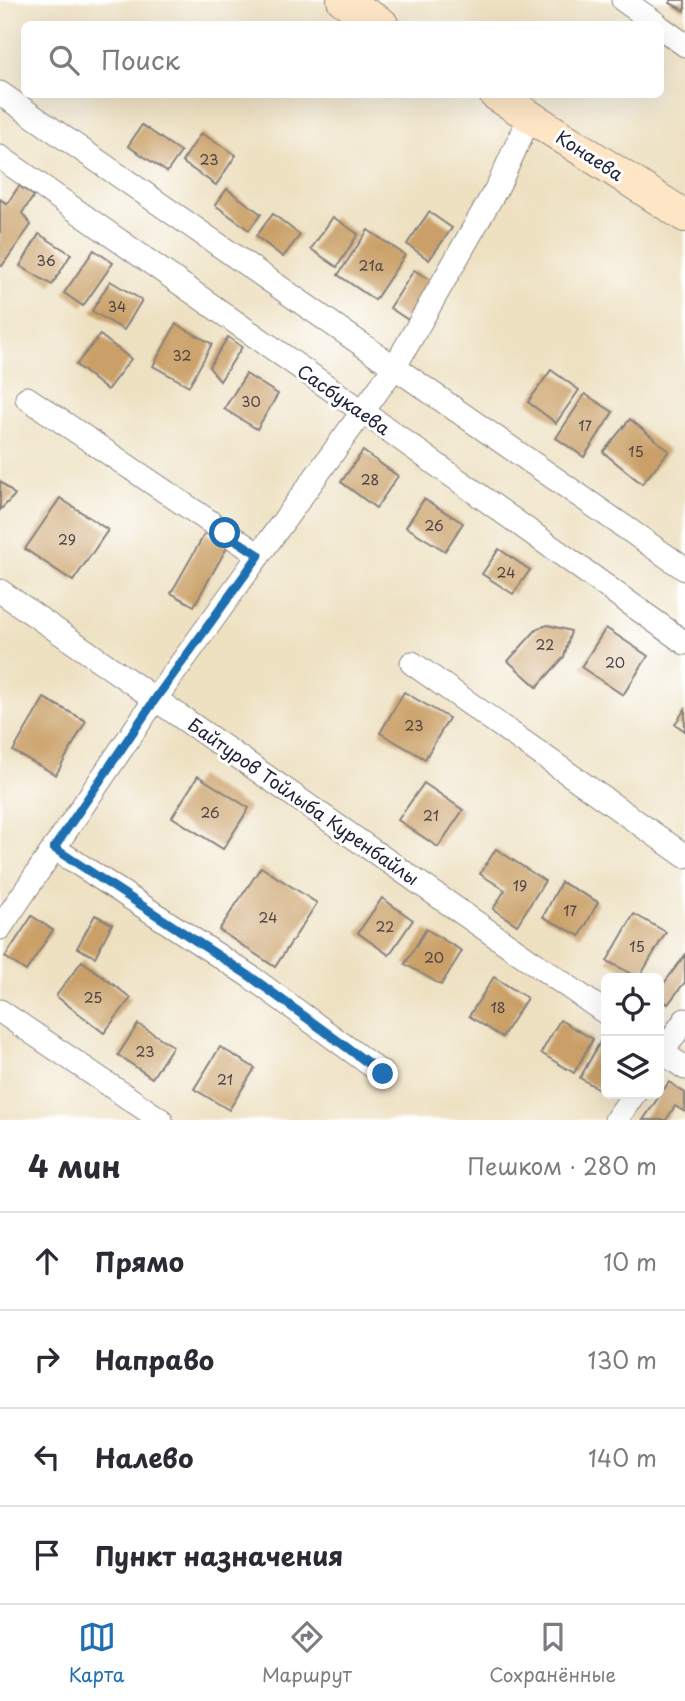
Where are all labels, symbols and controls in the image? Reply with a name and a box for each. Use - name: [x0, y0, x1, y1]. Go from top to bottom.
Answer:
- search box: [21, 21, 664, 98]
- text: Поиск: [101, 40, 180, 79]
- icon: search: [45, 41, 83, 79]
- street label: Конаева: [551, 123, 630, 187]
- house number: 23: [200, 149, 218, 170]
- house number: 36: [36, 250, 56, 271]
- house number: 21а: [359, 255, 384, 276]
- house number: 34: [108, 296, 126, 317]
- house number: 32: [173, 345, 191, 366]
- street label: Сасбукаева: [292, 357, 397, 441]
- house number: 30: [241, 391, 261, 412]
- house number: 17: [578, 415, 592, 436]
- house number: 15: [628, 441, 644, 462]
- house number: 28: [361, 469, 379, 490]
- house number: 26: [424, 515, 444, 536]
- route start: [209, 517, 240, 548]
- house number: 29: [58, 529, 76, 550]
- house number: 24: [497, 562, 515, 583]
- house number: 22: [536, 634, 554, 655]
- house number: 20: [605, 652, 625, 673]
- street label: Байтуров Тойлыба Куренбайлы: [183, 711, 425, 891]
- house number: 23: [405, 715, 423, 736]
- house number: 26: [200, 802, 220, 823]
- house number: 21: [423, 805, 439, 826]
- house number: 19: [513, 875, 527, 896]
- house number: 17: [563, 900, 577, 921]
- house number: 24: [259, 907, 277, 928]
- house number: 22: [376, 916, 394, 937]
- house number: 15: [629, 936, 645, 957]
- house number: 20: [424, 947, 444, 968]
- map controls: [601, 973, 664, 1099]
- button: locate: [601, 973, 664, 1036]
- house number: 25: [84, 987, 102, 1008]
- house number: 18: [490, 997, 506, 1018]
- button: layers: [601, 1036, 664, 1099]
- house number: 23: [136, 1041, 154, 1062]
- route end: [367, 1058, 398, 1089]
- house number: 21: [217, 1069, 233, 1090]
- text: 4 мин: [28, 1143, 121, 1188]
- text: Пешком · 280 m: [467, 1148, 657, 1183]
- icon: ahead: [28, 1242, 66, 1280]
- text: Прямо: [95, 1242, 184, 1281]
- text: 10 m: [603, 1244, 657, 1279]
- icon: right: [28, 1340, 66, 1378]
- text: Направо: [95, 1340, 214, 1379]
- text: 130 m: [587, 1342, 657, 1377]
- icon: left: [28, 1438, 66, 1476]
- text: Налево: [95, 1438, 193, 1477]
- text: 140 m: [588, 1440, 657, 1475]
- icon: arrive: [28, 1536, 66, 1574]
- text: Пункт назначения: [95, 1536, 343, 1575]
- tab: Карта: [69, 1618, 125, 1688]
- tab: Маршрут: [262, 1618, 352, 1688]
- tab: Сохранённые: [489, 1618, 616, 1688]

